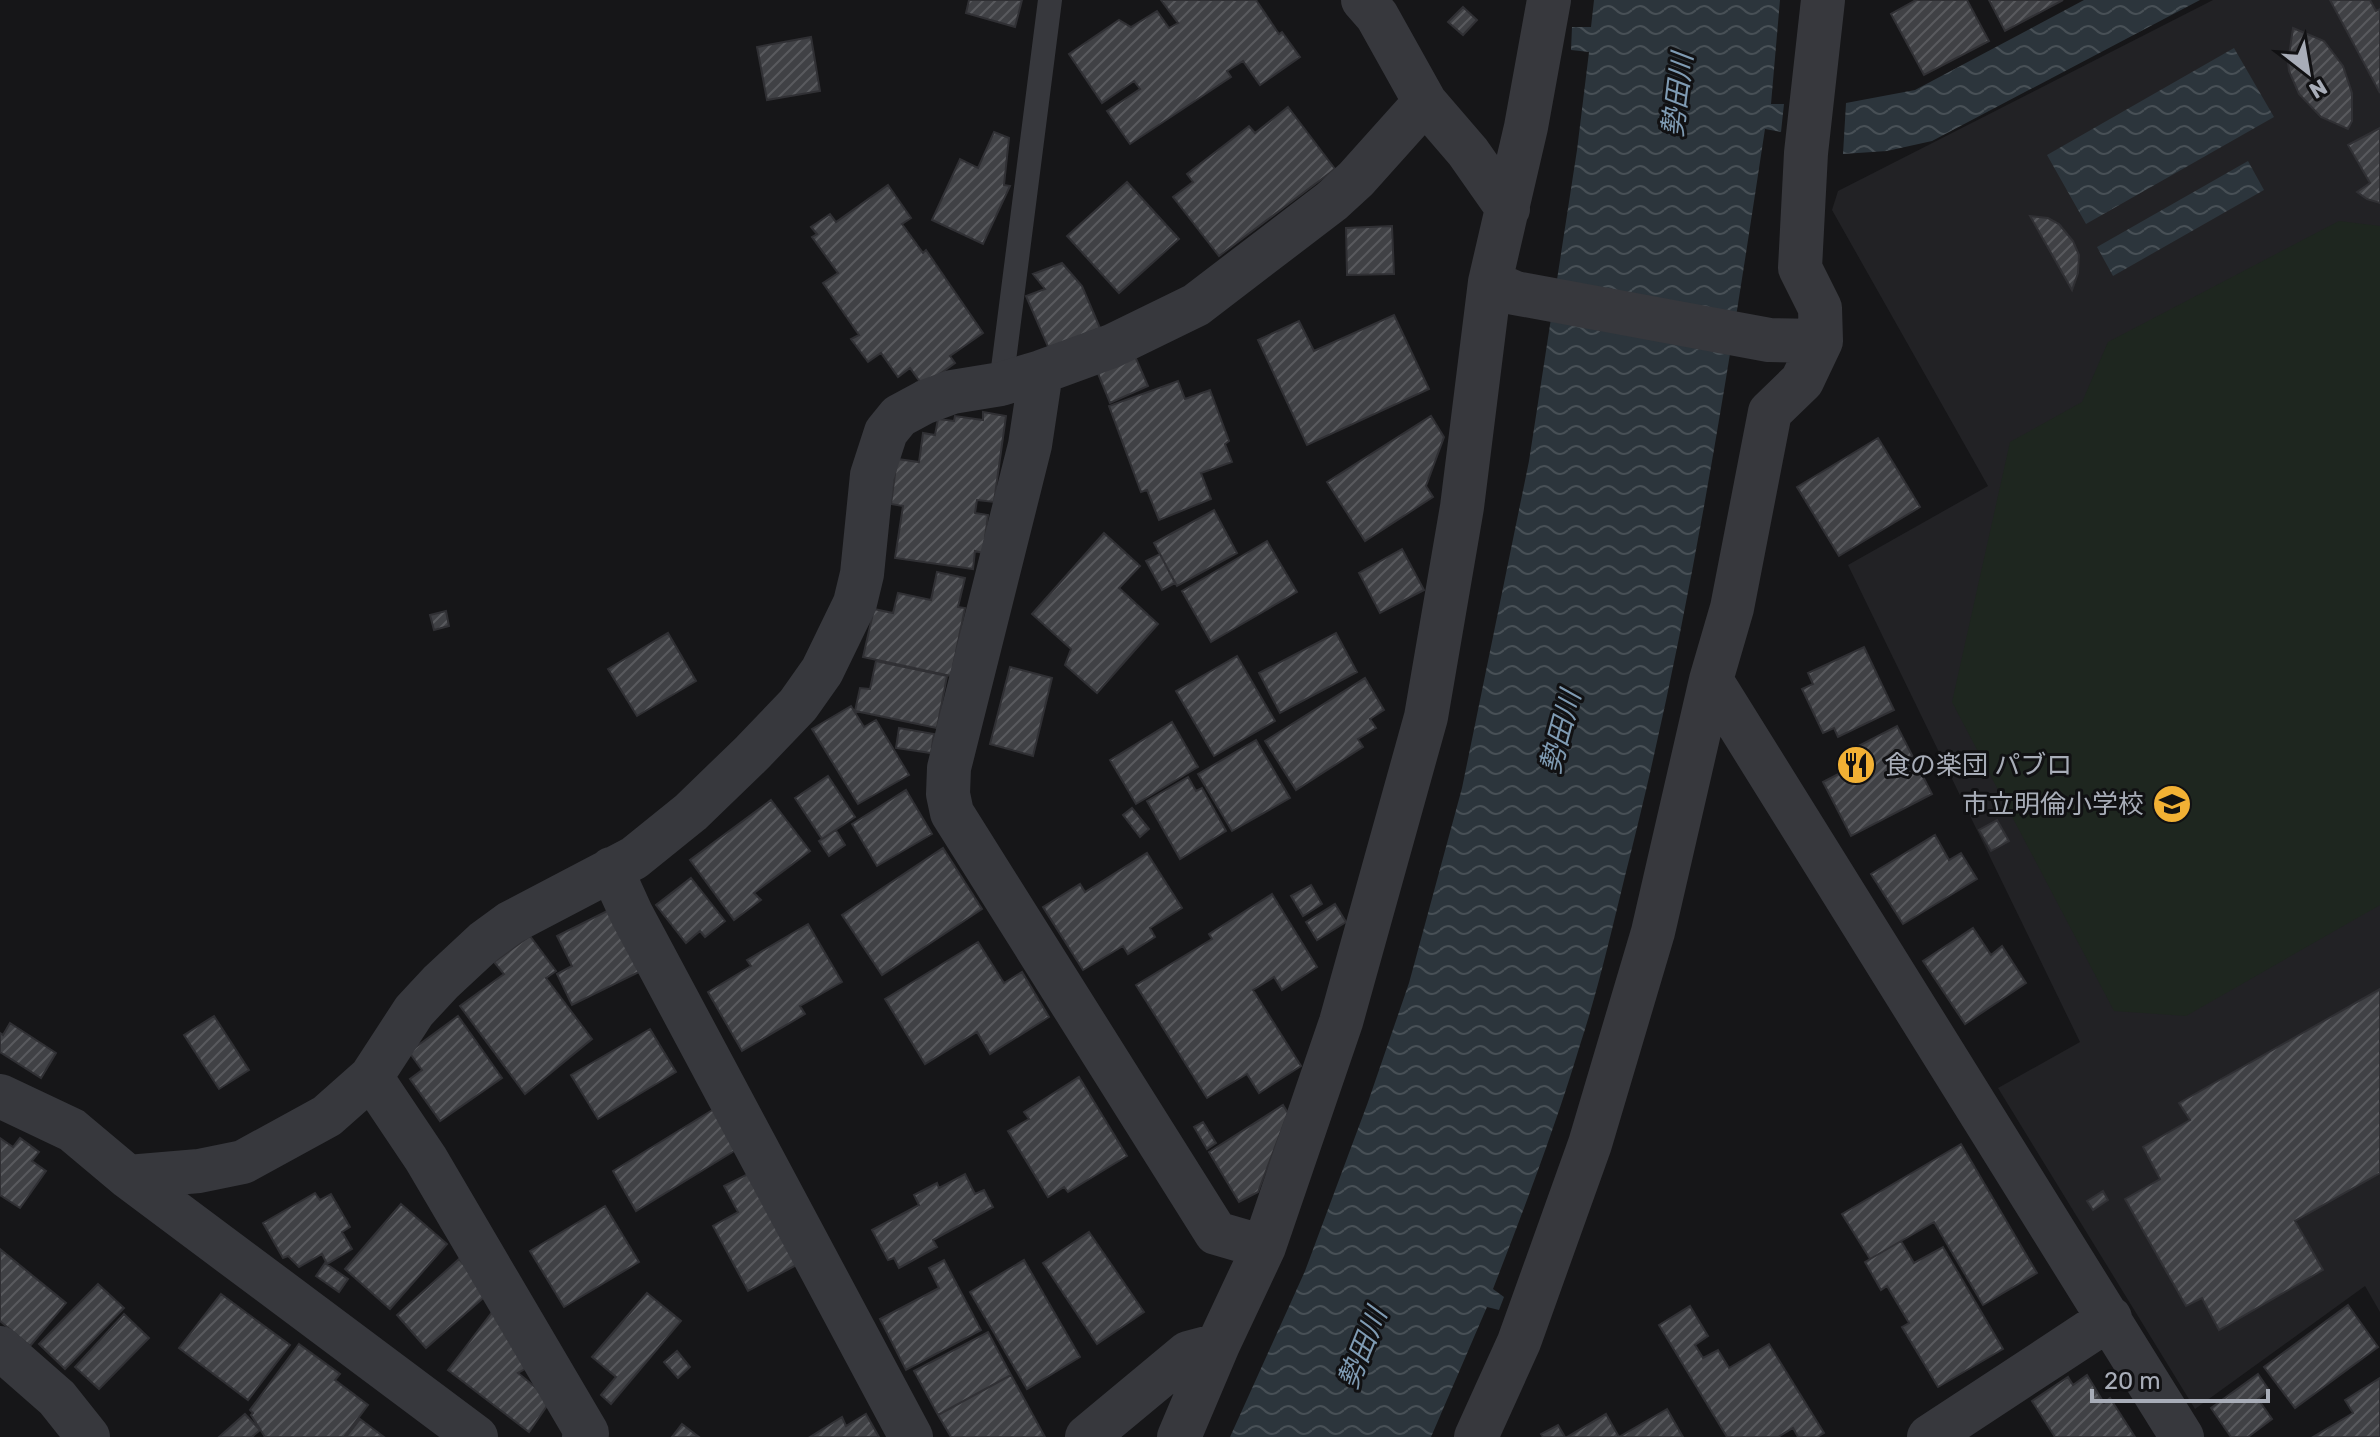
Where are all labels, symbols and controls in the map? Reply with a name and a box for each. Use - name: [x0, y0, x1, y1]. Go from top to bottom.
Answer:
- north arrow: [2268, 32, 2348, 112]
- water label: 勢田川: [1656, 48, 1699, 139]
- text: N: [2304, 73, 2332, 104]
- water label: 勢田川: [1534, 684, 1588, 777]
- restaurant icon: 食の楽団 パブロ: [1835, 744, 1877, 786]
- place label: 食の楽団 パブロ: [1884, 750, 2072, 781]
- school or university icon: 市立明倫小学校: [2151, 783, 2193, 825]
- place label: 市立明倫小学校: [1962, 789, 2144, 820]
- water label: 勢田川: [1331, 1300, 1395, 1393]
- scale bar: [2092, 1353, 2268, 1403]
- text: 20 m: [2104, 1367, 2161, 1395]

